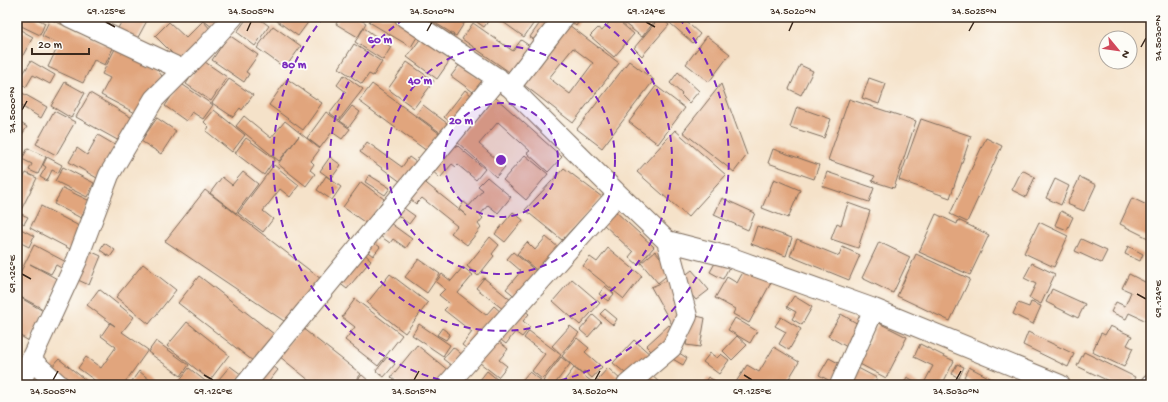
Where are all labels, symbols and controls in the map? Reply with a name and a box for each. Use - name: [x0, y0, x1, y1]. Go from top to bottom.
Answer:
- text: 69.125°E: [87, 6, 126, 18]
- text: 34.5005°N: [227, 6, 274, 18]
- text: 34.5010°N: [409, 6, 455, 18]
- text: 69.124°E: [627, 6, 666, 18]
- text: 34.5020°N: [769, 6, 816, 18]
- text: 34.5025°N: [950, 6, 997, 18]
- text: 34.5030°N: [1153, 15, 1165, 62]
- scale bar: [32, 30, 89, 56]
- north arrow: [1098, 30, 1138, 70]
- text: 60 m: [368, 34, 393, 48]
- text: 20 m: [38, 39, 63, 53]
- text: N: [1118, 48, 1132, 60]
- text: 80 m: [282, 59, 307, 73]
- text: 40 m: [407, 75, 432, 89]
- text: 34.5000°N: [7, 86, 19, 134]
- text: 20 m: [449, 115, 474, 129]
- centre of rings: [494, 153, 508, 167]
- text: 69.126°E: [7, 254, 19, 293]
- text: 69.124°E: [1153, 279, 1165, 318]
- text: 34.5005°N: [29, 386, 76, 398]
- text: 69.126°E: [194, 386, 233, 398]
- text: 34.5015°N: [391, 386, 437, 398]
- text: 34.5020°N: [571, 386, 618, 398]
- text: 69.125°E: [733, 386, 772, 398]
- text: 34.5030°N: [932, 386, 979, 398]

